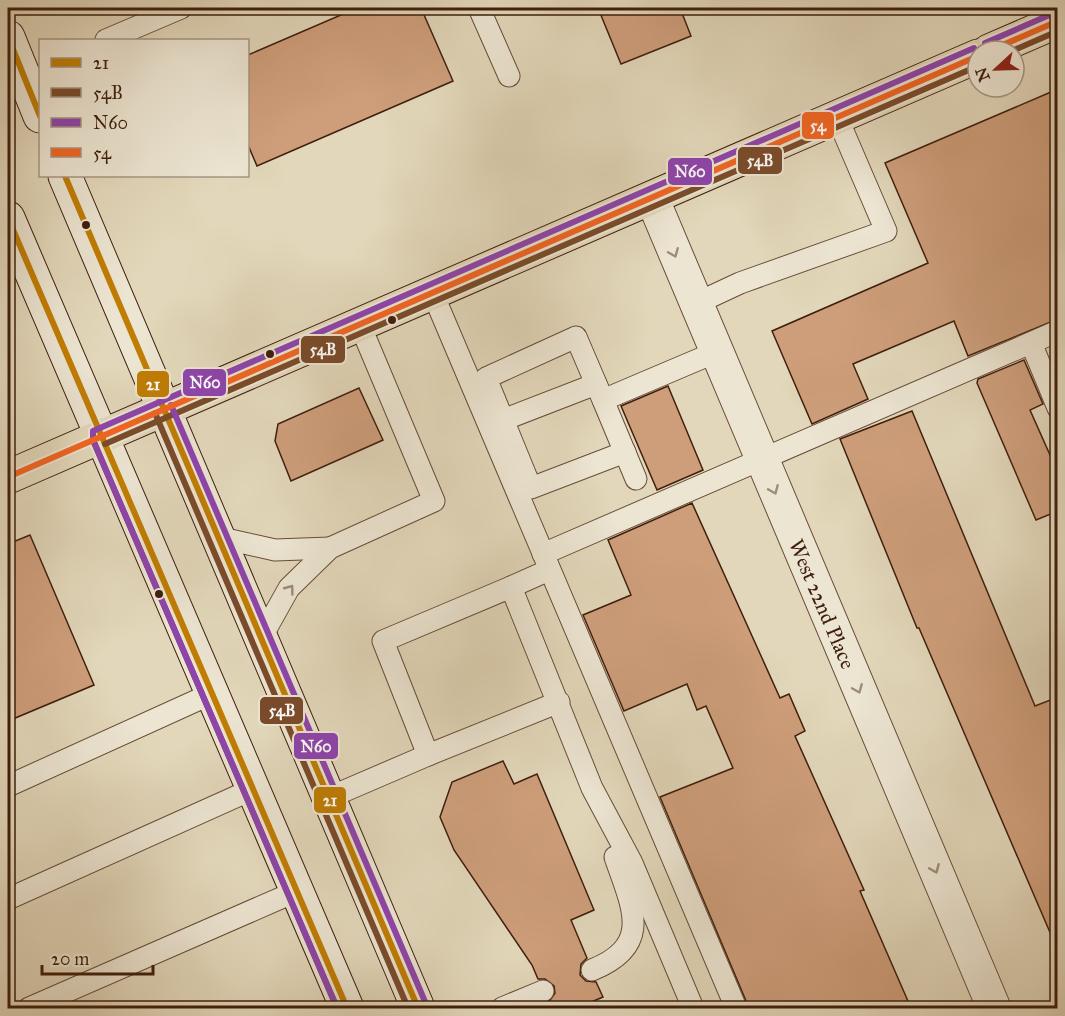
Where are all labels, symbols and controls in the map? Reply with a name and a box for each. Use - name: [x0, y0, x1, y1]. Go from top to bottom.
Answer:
- legend: [39, 39, 249, 177]
- north arrow: [966, 39, 1026, 99]
- text: 21: [93, 52, 109, 74]
- text: N: [971, 64, 994, 84]
- text: 54B: [93, 82, 123, 104]
- line badge: 54: [801, 111, 835, 140]
- text: N60: [93, 112, 128, 134]
- text: 54: [810, 116, 827, 136]
- text: 54: [93, 142, 112, 164]
- line badge: 54B: [737, 146, 783, 175]
- text: 54B: [747, 151, 773, 171]
- line badge: N60: [667, 157, 713, 186]
- text: N60: [674, 162, 706, 181]
- unlabelled marker: [80, 219, 92, 231]
- one-way arrow: [667, 246, 679, 257]
- unlabelled marker: [386, 314, 398, 326]
- line badge: 54B: [300, 335, 346, 364]
- text: 54B: [310, 340, 336, 360]
- unlabelled marker: [264, 348, 276, 360]
- line badge: N60: [182, 368, 227, 397]
- line badge: 21: [136, 370, 170, 398]
- text: N60: [189, 373, 221, 392]
- text: 21: [146, 375, 161, 394]
- one-way arrow: [767, 484, 779, 495]
- street label: West 22nd Place: [783, 535, 861, 673]
- one-way arrow: [283, 585, 294, 596]
- unlabelled marker: [153, 588, 165, 600]
- one-way arrow: [851, 683, 863, 694]
- line badge: 54B: [259, 696, 304, 725]
- text: 54B: [269, 701, 295, 721]
- line badge: N60: [293, 732, 339, 760]
- text: N60: [300, 737, 332, 756]
- line badge: 21: [313, 786, 347, 814]
- text: 21: [323, 791, 338, 810]
- one-way arrow: [928, 862, 940, 873]
- scale bar: [42, 938, 153, 976]
- text: 20 m: [51, 948, 89, 970]

